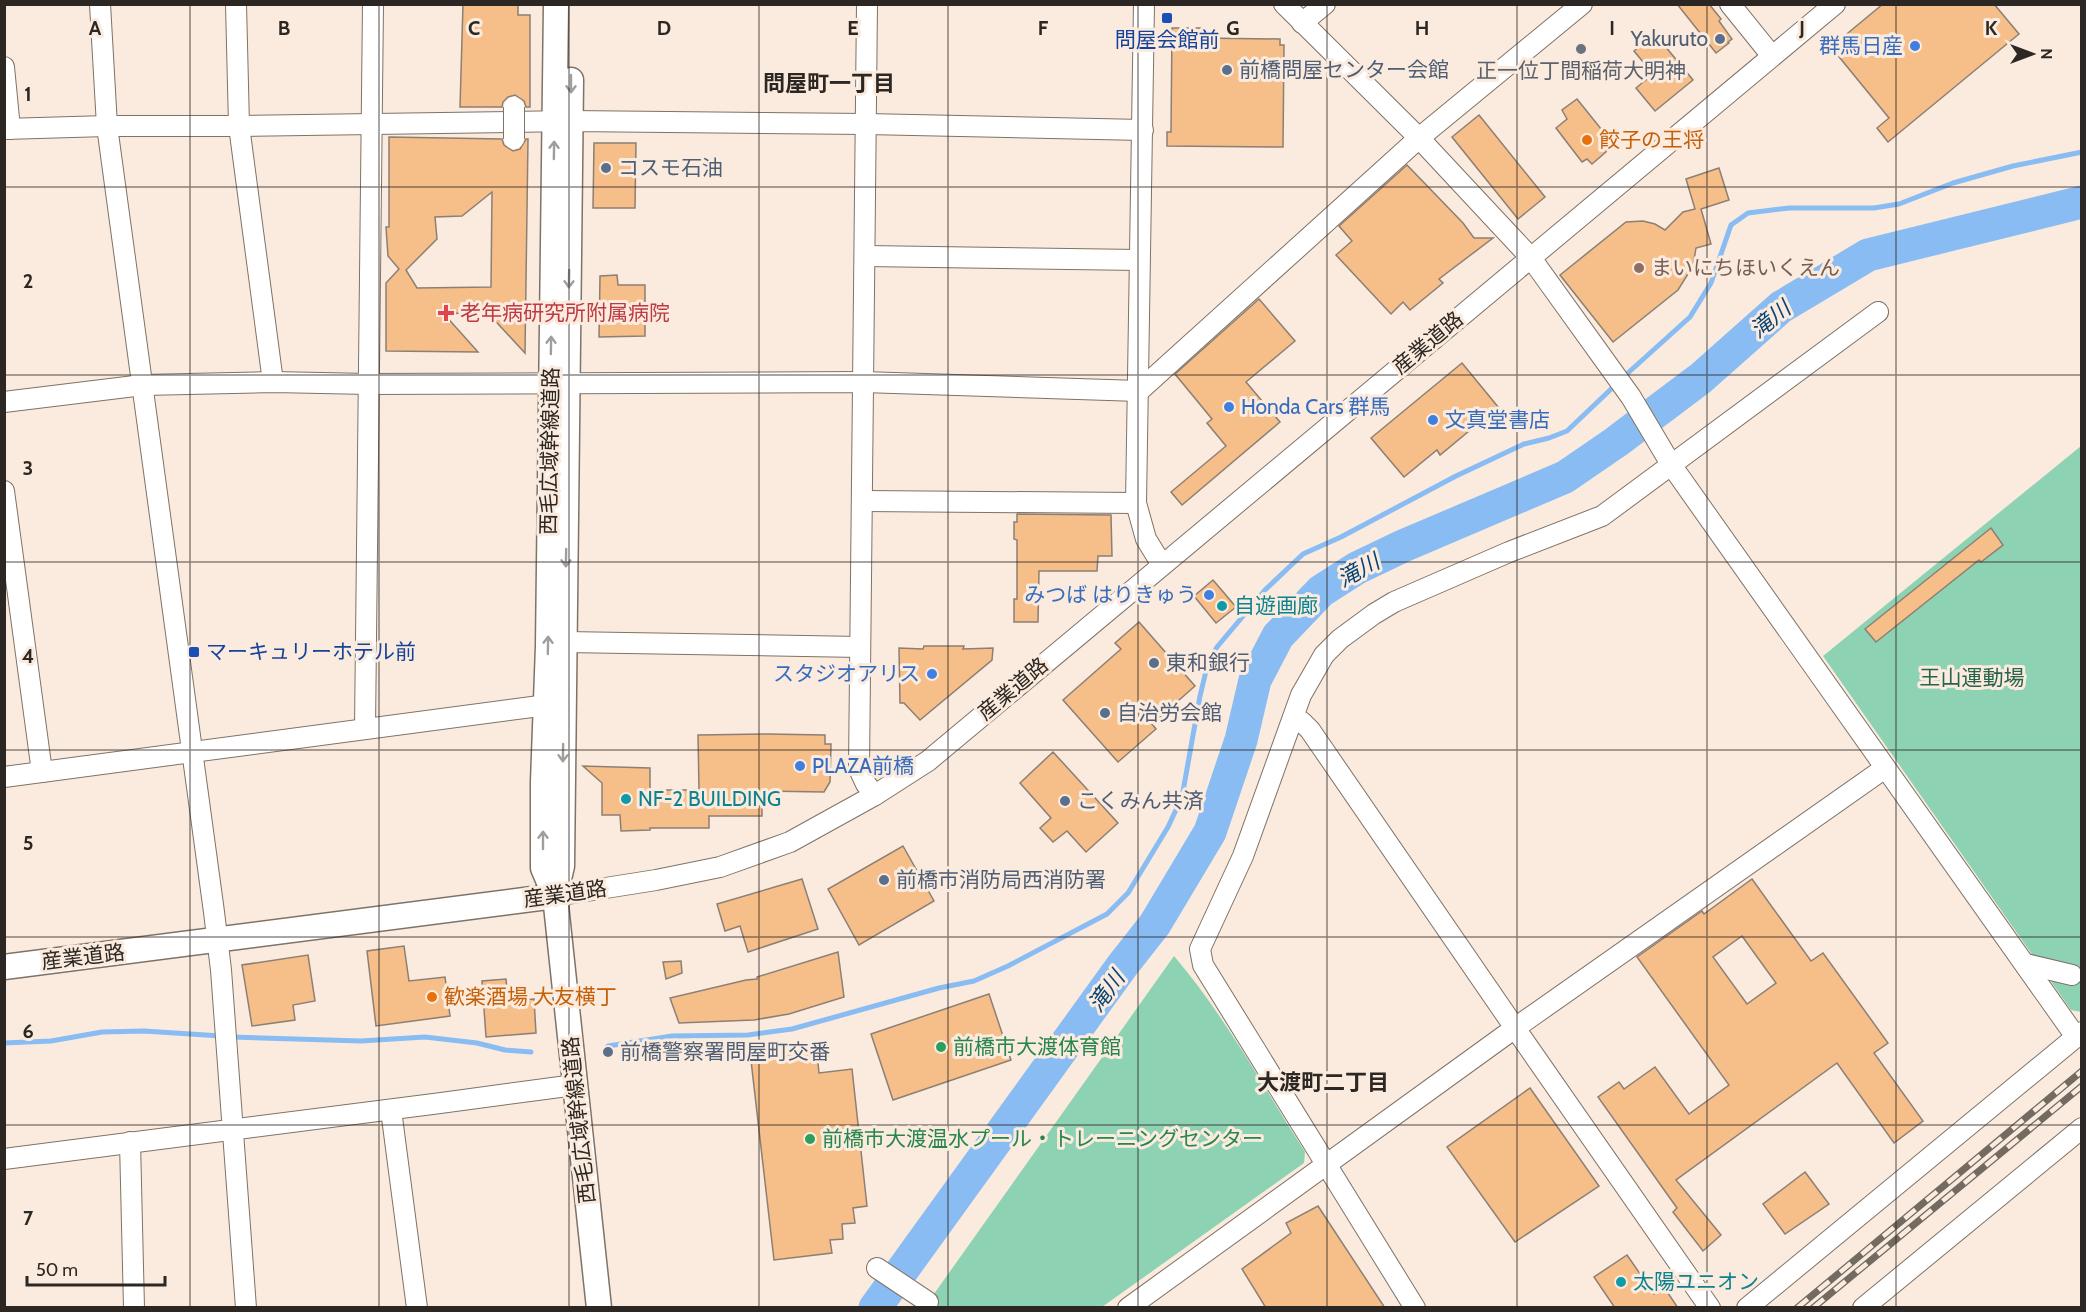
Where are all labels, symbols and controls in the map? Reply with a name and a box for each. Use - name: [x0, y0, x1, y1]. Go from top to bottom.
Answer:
- marker: 問屋会館前: [1160, 11, 1174, 25]
- text: A: [89, 16, 102, 40]
- text: B: [278, 16, 290, 40]
- text: C: [468, 16, 480, 40]
- text: D: [657, 16, 671, 40]
- text: E: [847, 16, 859, 40]
- text: F: [1038, 16, 1049, 40]
- text: G: [1226, 16, 1240, 40]
- text: H: [1415, 16, 1429, 40]
- text: I: [1609, 16, 1615, 40]
- text: J: [1798, 16, 1805, 40]
- text: K: [1985, 16, 1998, 40]
- north arrow: [2002, 24, 2062, 84]
- place label: Yakuruto: [1630, 26, 1708, 51]
- place label: 問屋会館前: [1115, 27, 1220, 52]
- marker: Yakuruto: [1713, 32, 1727, 46]
- place label: 群馬日産: [1819, 33, 1903, 58]
- marker: 群馬日産: [1908, 39, 1922, 53]
- marker: 正一位丁間稲荷大明神: [1574, 42, 1588, 56]
- text: N: [2037, 48, 2056, 60]
- place label: 前橋問屋センター会館: [1239, 57, 1449, 82]
- place label: 正一位丁間稲荷大明神: [1476, 58, 1686, 83]
- marker: 前橋問屋センター会館: [1220, 63, 1234, 77]
- district label: 問屋町一丁目: [763, 70, 895, 97]
- one-way arrow: [565, 73, 577, 93]
- text: 1: [24, 82, 32, 106]
- place label: 餃子の王将: [1599, 127, 1704, 152]
- marker: 餃子の王将: [1580, 133, 1594, 147]
- one-way arrow: [548, 141, 559, 161]
- place label: コスモ石油: [618, 155, 723, 180]
- marker: コスモ石油: [599, 161, 613, 175]
- place label: まいにちほいくえん: [1651, 255, 1840, 280]
- marker: まいにちほいくえん: [1632, 261, 1646, 275]
- one-way arrow: [563, 268, 575, 288]
- text: 2: [23, 269, 33, 293]
- water label: 滝川: [1745, 294, 1797, 344]
- place label: 老年病研究所附属病院: [460, 300, 670, 325]
- marker: 老年病研究所附属病院: [437, 304, 455, 322]
- street label: 産業道路: [1387, 306, 1468, 379]
- one-way arrow: [545, 336, 557, 356]
- street label: 西毛広域幹線道路: [536, 367, 563, 535]
- place label: Honda Cars 群馬: [1241, 394, 1390, 419]
- marker: Honda Cars 群馬: [1222, 400, 1236, 414]
- place label: 文真堂書店: [1445, 407, 1550, 432]
- marker: 文真堂書店: [1426, 413, 1440, 427]
- text: 3: [23, 456, 33, 480]
- one-way arrow: [560, 547, 572, 567]
- water label: 滝川: [1332, 547, 1386, 593]
- place label: みつば はりきゅう: [1024, 582, 1197, 607]
- marker: みつば はりきゅう: [1202, 588, 1216, 602]
- place label: 自遊画廊: [1234, 593, 1318, 618]
- marker: 自遊画廊: [1215, 599, 1229, 613]
- one-way arrow: [542, 635, 554, 655]
- place label: マーキュリーホテル前: [206, 639, 416, 664]
- text: 4: [22, 644, 34, 668]
- marker: マーキュリーホテル前: [187, 645, 201, 659]
- place label: 東和銀行: [1166, 650, 1250, 675]
- street label: 産業道路: [972, 652, 1053, 725]
- marker: 東和銀行: [1147, 656, 1161, 670]
- place label: スタジオアリス: [773, 661, 920, 686]
- park label: 王山運動場: [1920, 665, 2025, 690]
- marker: スタジオアリス: [925, 667, 939, 681]
- place label: 自治労会館: [1117, 700, 1222, 725]
- marker: 自治労会館: [1098, 706, 1112, 720]
- one-way arrow: [557, 742, 569, 762]
- place label: PLAZA前橋: [812, 753, 914, 778]
- marker: PLAZA前橋: [793, 759, 807, 773]
- place label: NF-2 BUILDING: [638, 786, 781, 811]
- place label: こくみん共済: [1077, 788, 1204, 813]
- marker: NF-2 BUILDING: [619, 792, 633, 806]
- marker: こくみん共済: [1058, 794, 1072, 808]
- one-way arrow: [537, 830, 549, 850]
- text: 5: [23, 831, 33, 855]
- place label: 前橋市消防局西消防署: [896, 867, 1106, 892]
- marker: 前橋市消防局西消防署: [877, 873, 891, 887]
- street label: 産業道路: [522, 875, 608, 912]
- street label: 産業道路: [40, 939, 126, 974]
- water label: 滝川: [1083, 964, 1131, 1017]
- place label: 歓楽酒場 大友横丁: [444, 984, 617, 1009]
- marker: 歓楽酒場 大友横丁: [425, 990, 439, 1004]
- text: 6: [22, 1019, 34, 1043]
- place label: 前橋市大渡体育館: [953, 1034, 1121, 1059]
- street label: 西毛広域幹線道路: [557, 1035, 600, 1205]
- place label: 前橋警察署問屋町交番: [620, 1039, 830, 1064]
- marker: 前橋市大渡体育館: [934, 1040, 948, 1054]
- marker: 前橋警察署問屋町交番: [601, 1045, 615, 1059]
- district label: 大渡町二丁目: [1257, 1069, 1389, 1096]
- place label: 前橋市大渡温水プール・トレーニングセンター: [822, 1126, 1263, 1151]
- marker: 前橋市大渡温水プール・トレーニングセンター: [803, 1132, 817, 1146]
- text: 7: [23, 1206, 34, 1230]
- scale bar: [27, 1249, 165, 1287]
- text: 50 m: [36, 1259, 78, 1281]
- place label: 太陽ユニオン: [1633, 1269, 1759, 1294]
- marker: 太陽ユニオン: [1614, 1275, 1628, 1289]

